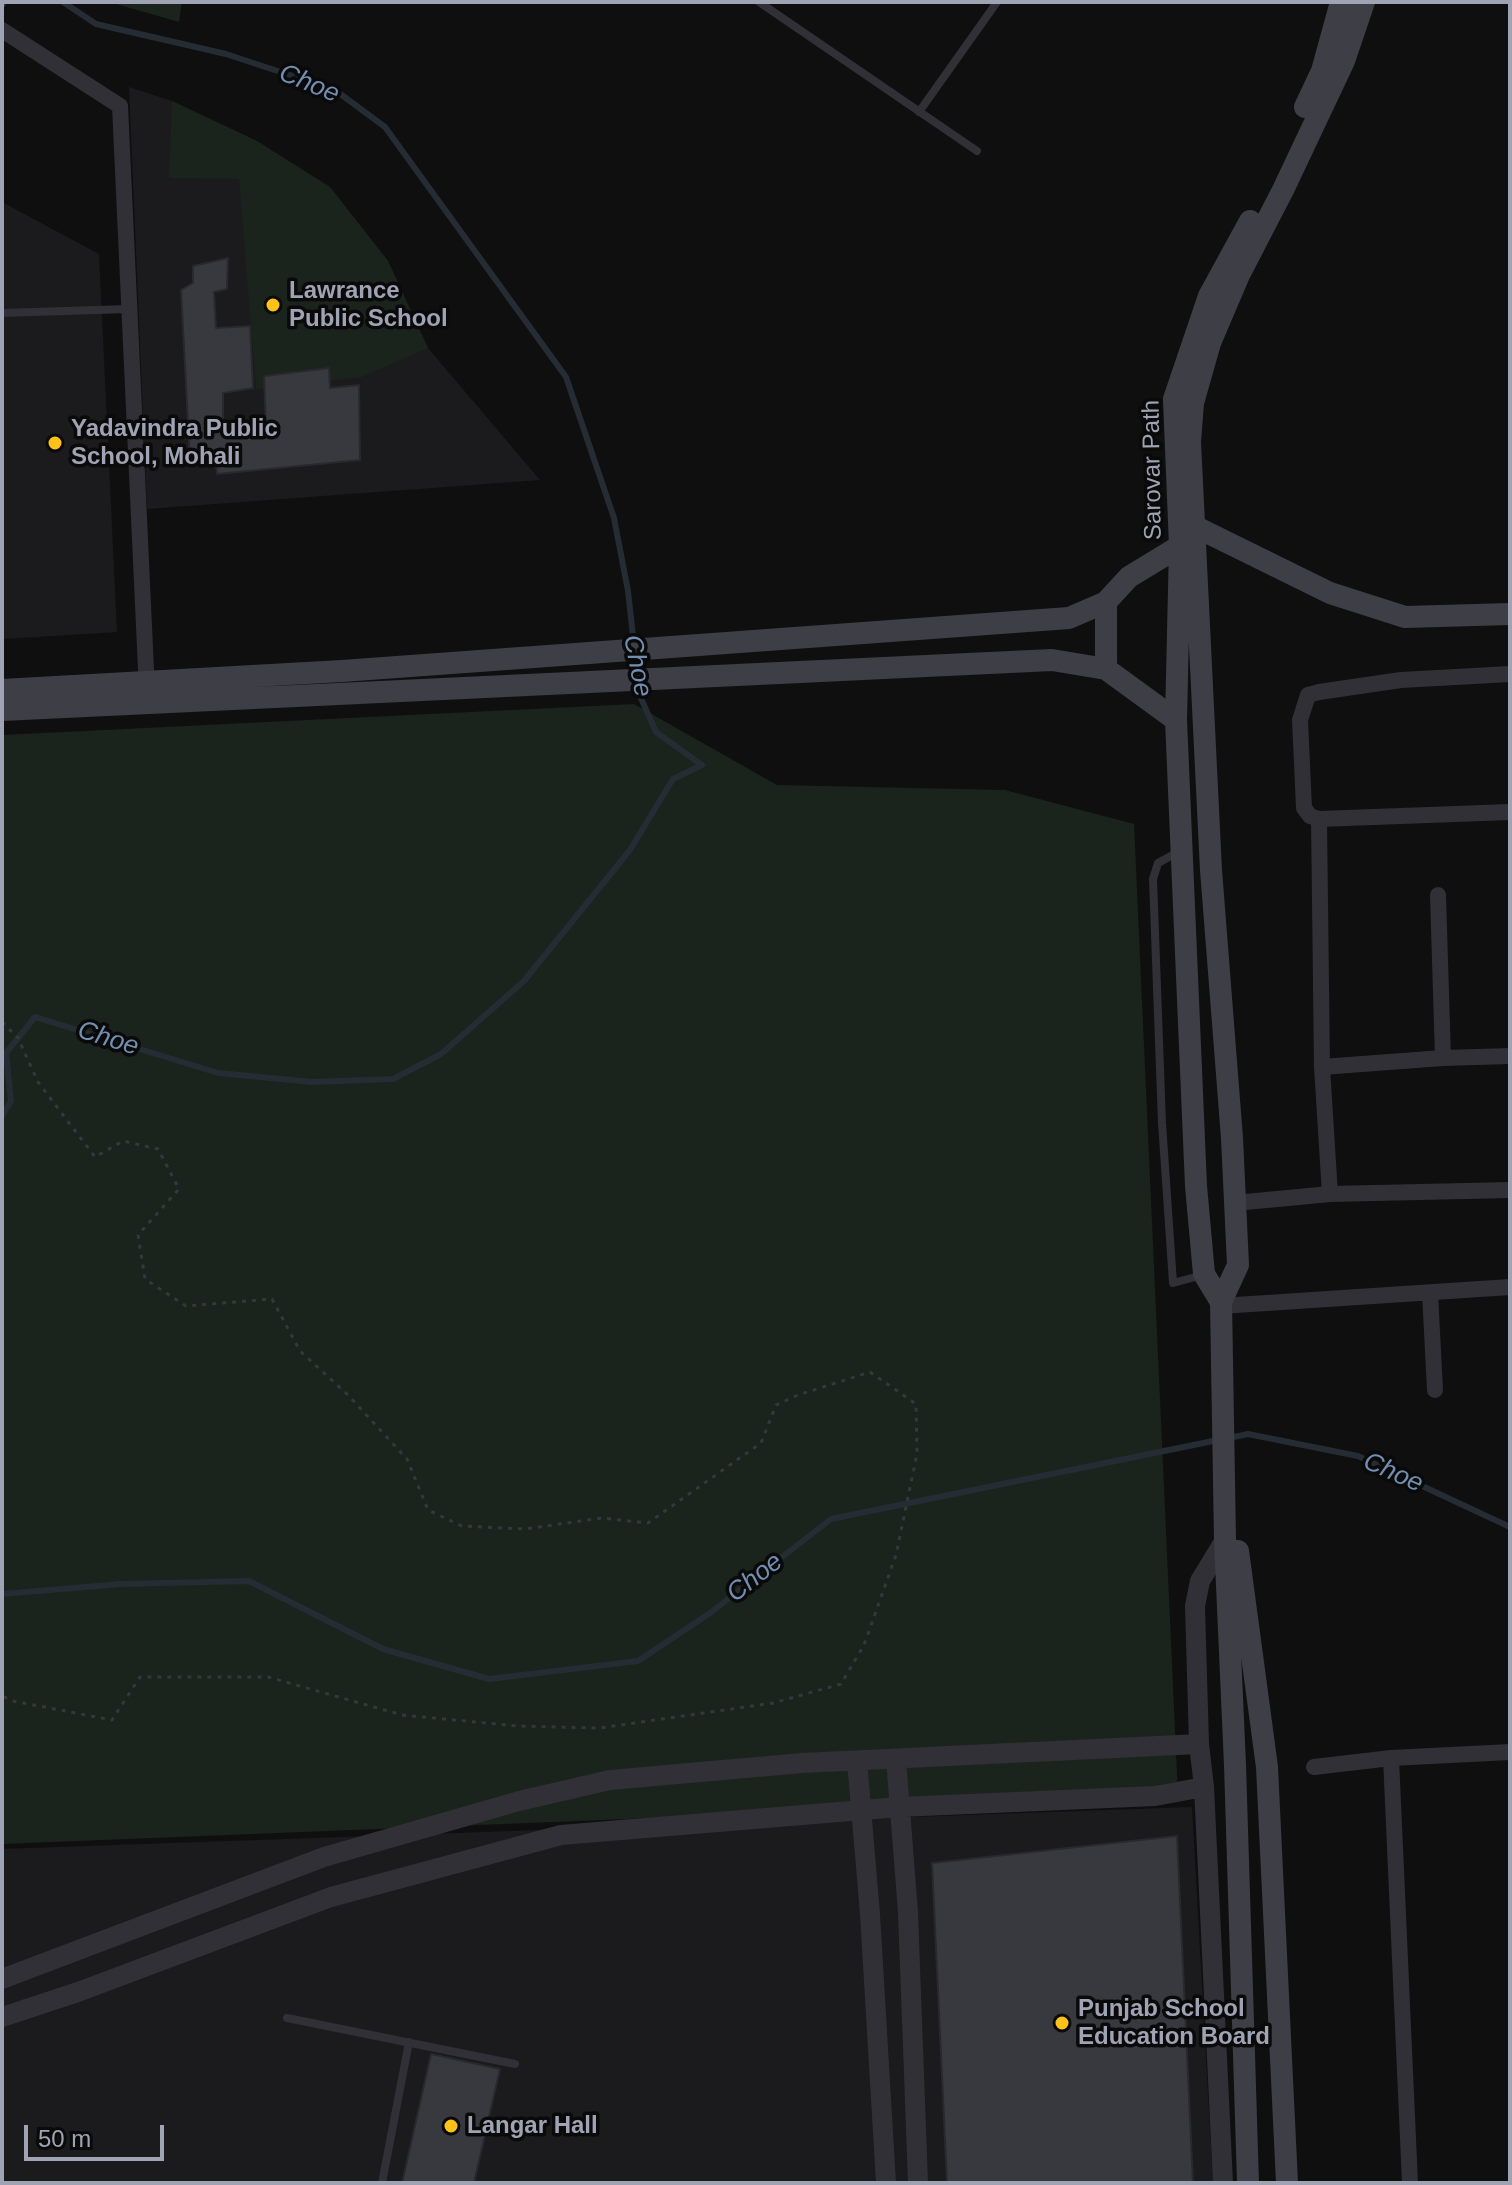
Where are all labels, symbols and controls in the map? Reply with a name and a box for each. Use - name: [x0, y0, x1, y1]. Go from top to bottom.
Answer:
- water label: Choe: [274, 58, 344, 110]
- place label: Lawrance Public School: [289, 277, 448, 333]
- marker: Lawrance Public School: [264, 296, 282, 314]
- street label: Sarovar Path: [1137, 400, 1169, 540]
- place label: Yadavindra Public School, Mohali: [71, 415, 278, 471]
- marker: Yadavindra Public School, Mohali: [46, 434, 64, 452]
- water label: Choe: [616, 633, 658, 699]
- water label: Choe: [74, 1015, 142, 1063]
- water label: Choe: [1358, 1446, 1428, 1500]
- water label: Choe: [721, 1547, 789, 1609]
- place label: Punjab School Education Board: [1078, 1995, 1270, 2051]
- marker: Punjab School Education Board: [1053, 2014, 1071, 2032]
- scale bar: [28, 2109, 168, 2159]
- place label: Langar Hall: [467, 2112, 598, 2140]
- marker: Langar Hall: [442, 2117, 460, 2135]
- text: 50 m: [38, 2125, 91, 2152]

